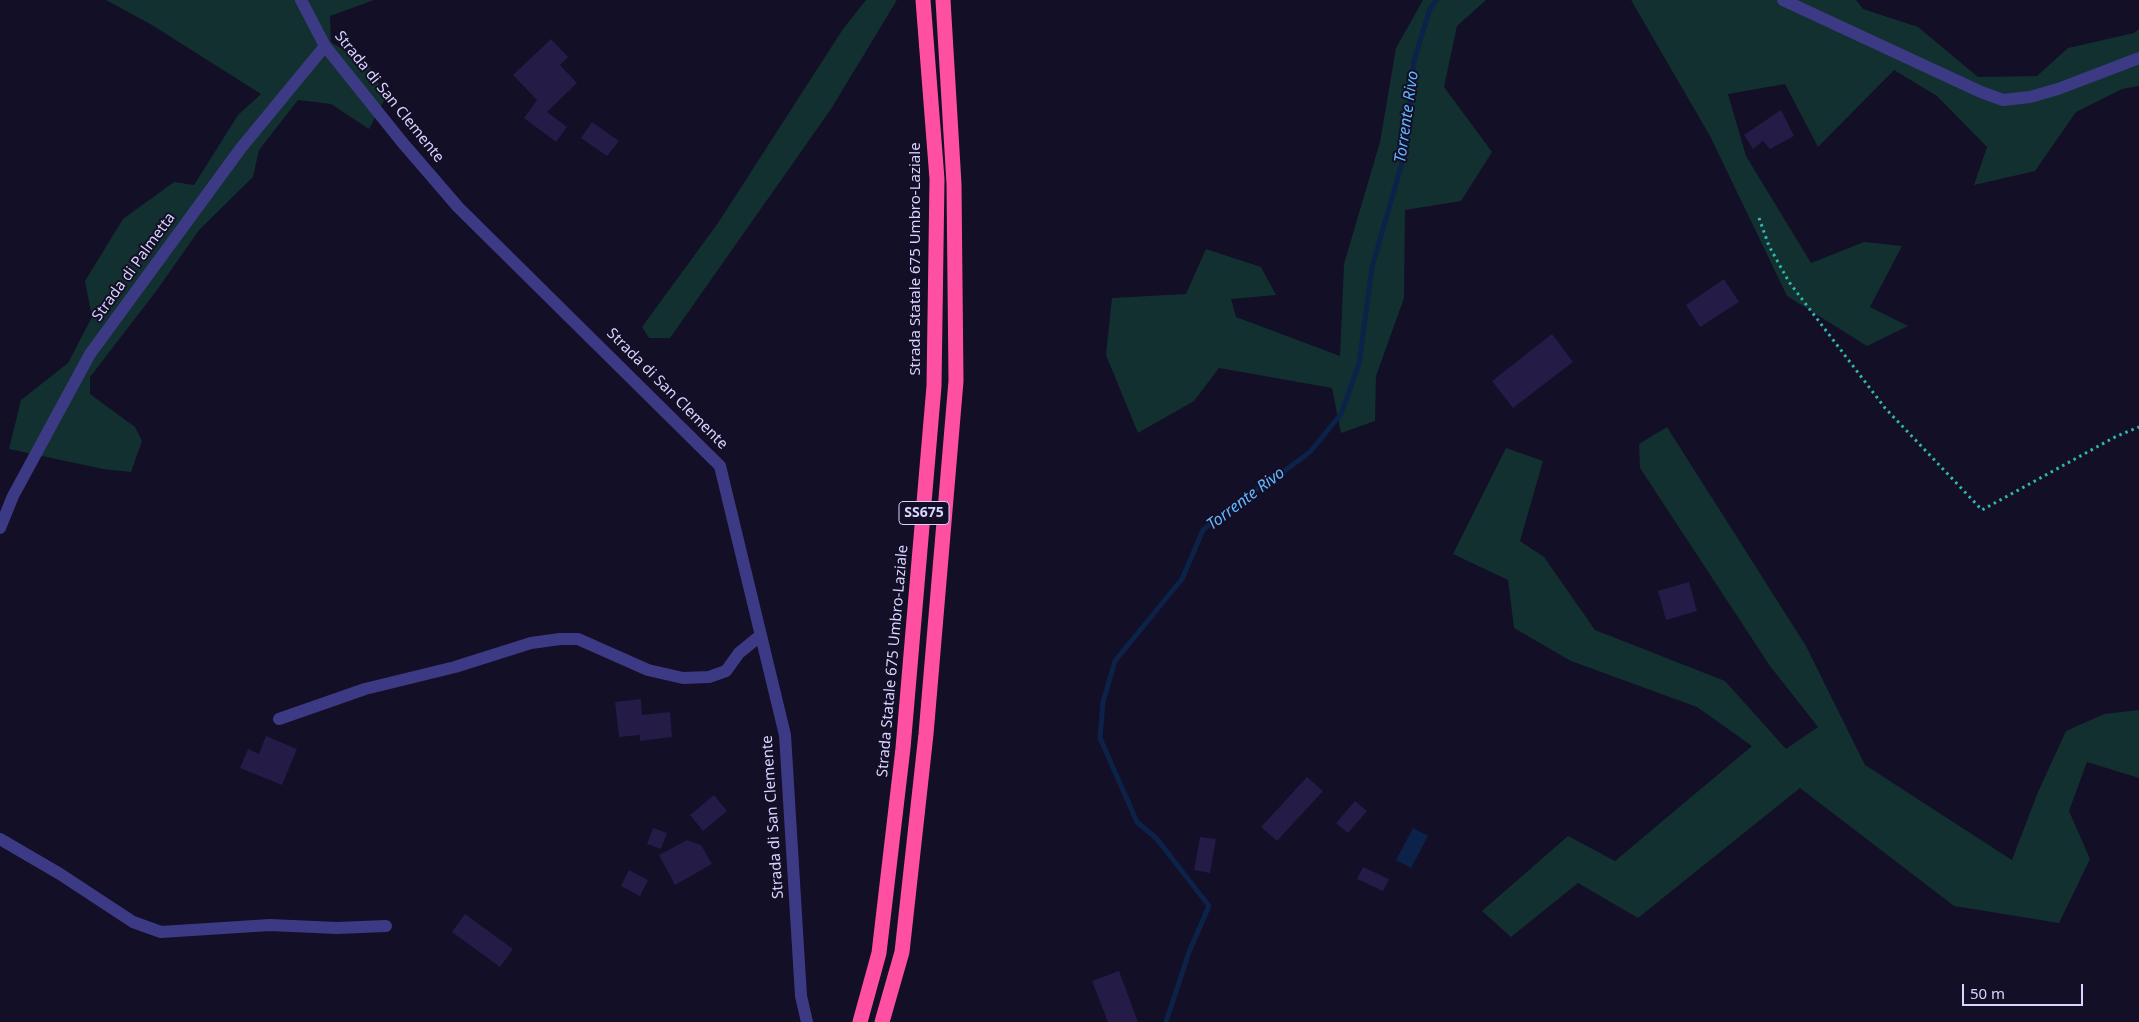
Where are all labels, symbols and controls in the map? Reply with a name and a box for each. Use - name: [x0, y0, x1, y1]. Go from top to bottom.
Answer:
- street label: Strada di San Clemente: [330, 28, 448, 166]
- water label: Torrente Rivo: [1391, 70, 1423, 164]
- street label: Strada Statale 675 Umbro-Laziale: [907, 142, 925, 376]
- street label: Strada di Palmetta: [89, 209, 179, 325]
- street label: Strada di San Clemente: [603, 325, 731, 453]
- water label: Torrente Rivo: [1203, 463, 1289, 535]
- road number: SS675: [899, 502, 949, 524]
- street label: Strada Statale 675 Umbro-Laziale: [874, 544, 912, 778]
- street label: Strada di San Clemente: [758, 735, 788, 899]
- scale bar: [1964, 974, 2085, 1006]
- text: 50 m: [1970, 983, 2005, 1003]

